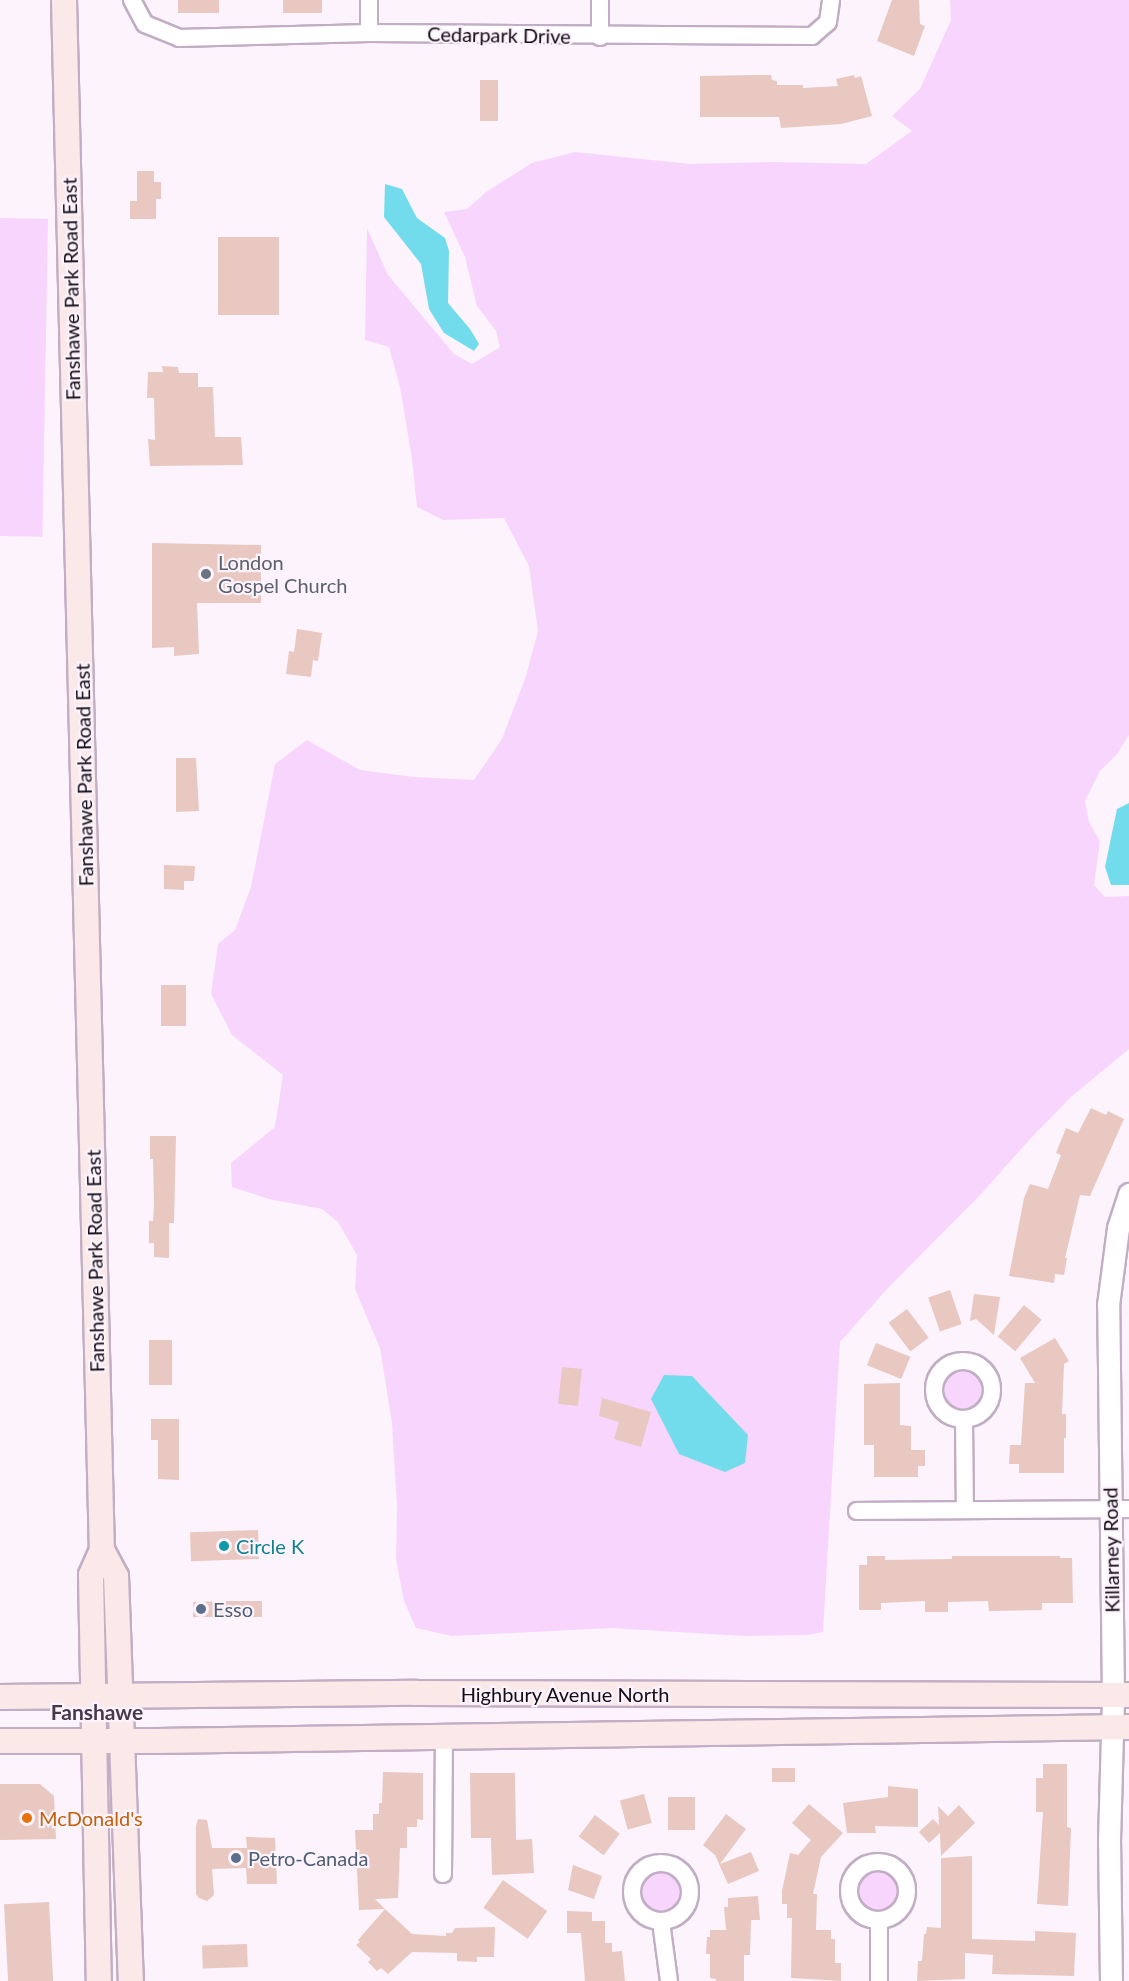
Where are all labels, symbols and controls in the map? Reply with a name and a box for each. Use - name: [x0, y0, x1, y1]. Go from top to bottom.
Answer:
- street label: Cedarpark Drive: [427, 22, 571, 48]
- street label: Fanshawe Park Road East: [57, 177, 85, 401]
- place label: London Gospel Church: [218, 550, 347, 597]
- marker: London Gospel Church: [199, 567, 213, 581]
- street label: Fanshawe Park Road East: [70, 663, 98, 887]
- street label: Fanshawe Park Road East: [81, 1149, 109, 1373]
- street label: Killarney Road: [1098, 1487, 1124, 1613]
- place label: Circle K: [236, 1534, 304, 1558]
- marker: Circle K: [217, 1539, 231, 1553]
- place label: Esso: [213, 1597, 253, 1621]
- marker: Esso: [194, 1602, 208, 1616]
- street label: Highbury Avenue North: [460, 1682, 670, 1706]
- district label: Fanshawe: [51, 1699, 143, 1725]
- place label: McDonald's: [39, 1806, 143, 1830]
- marker: McDonald's: [20, 1811, 34, 1825]
- place label: Petro-Canada: [248, 1846, 368, 1870]
- marker: Petro-Canada: [229, 1851, 243, 1865]

